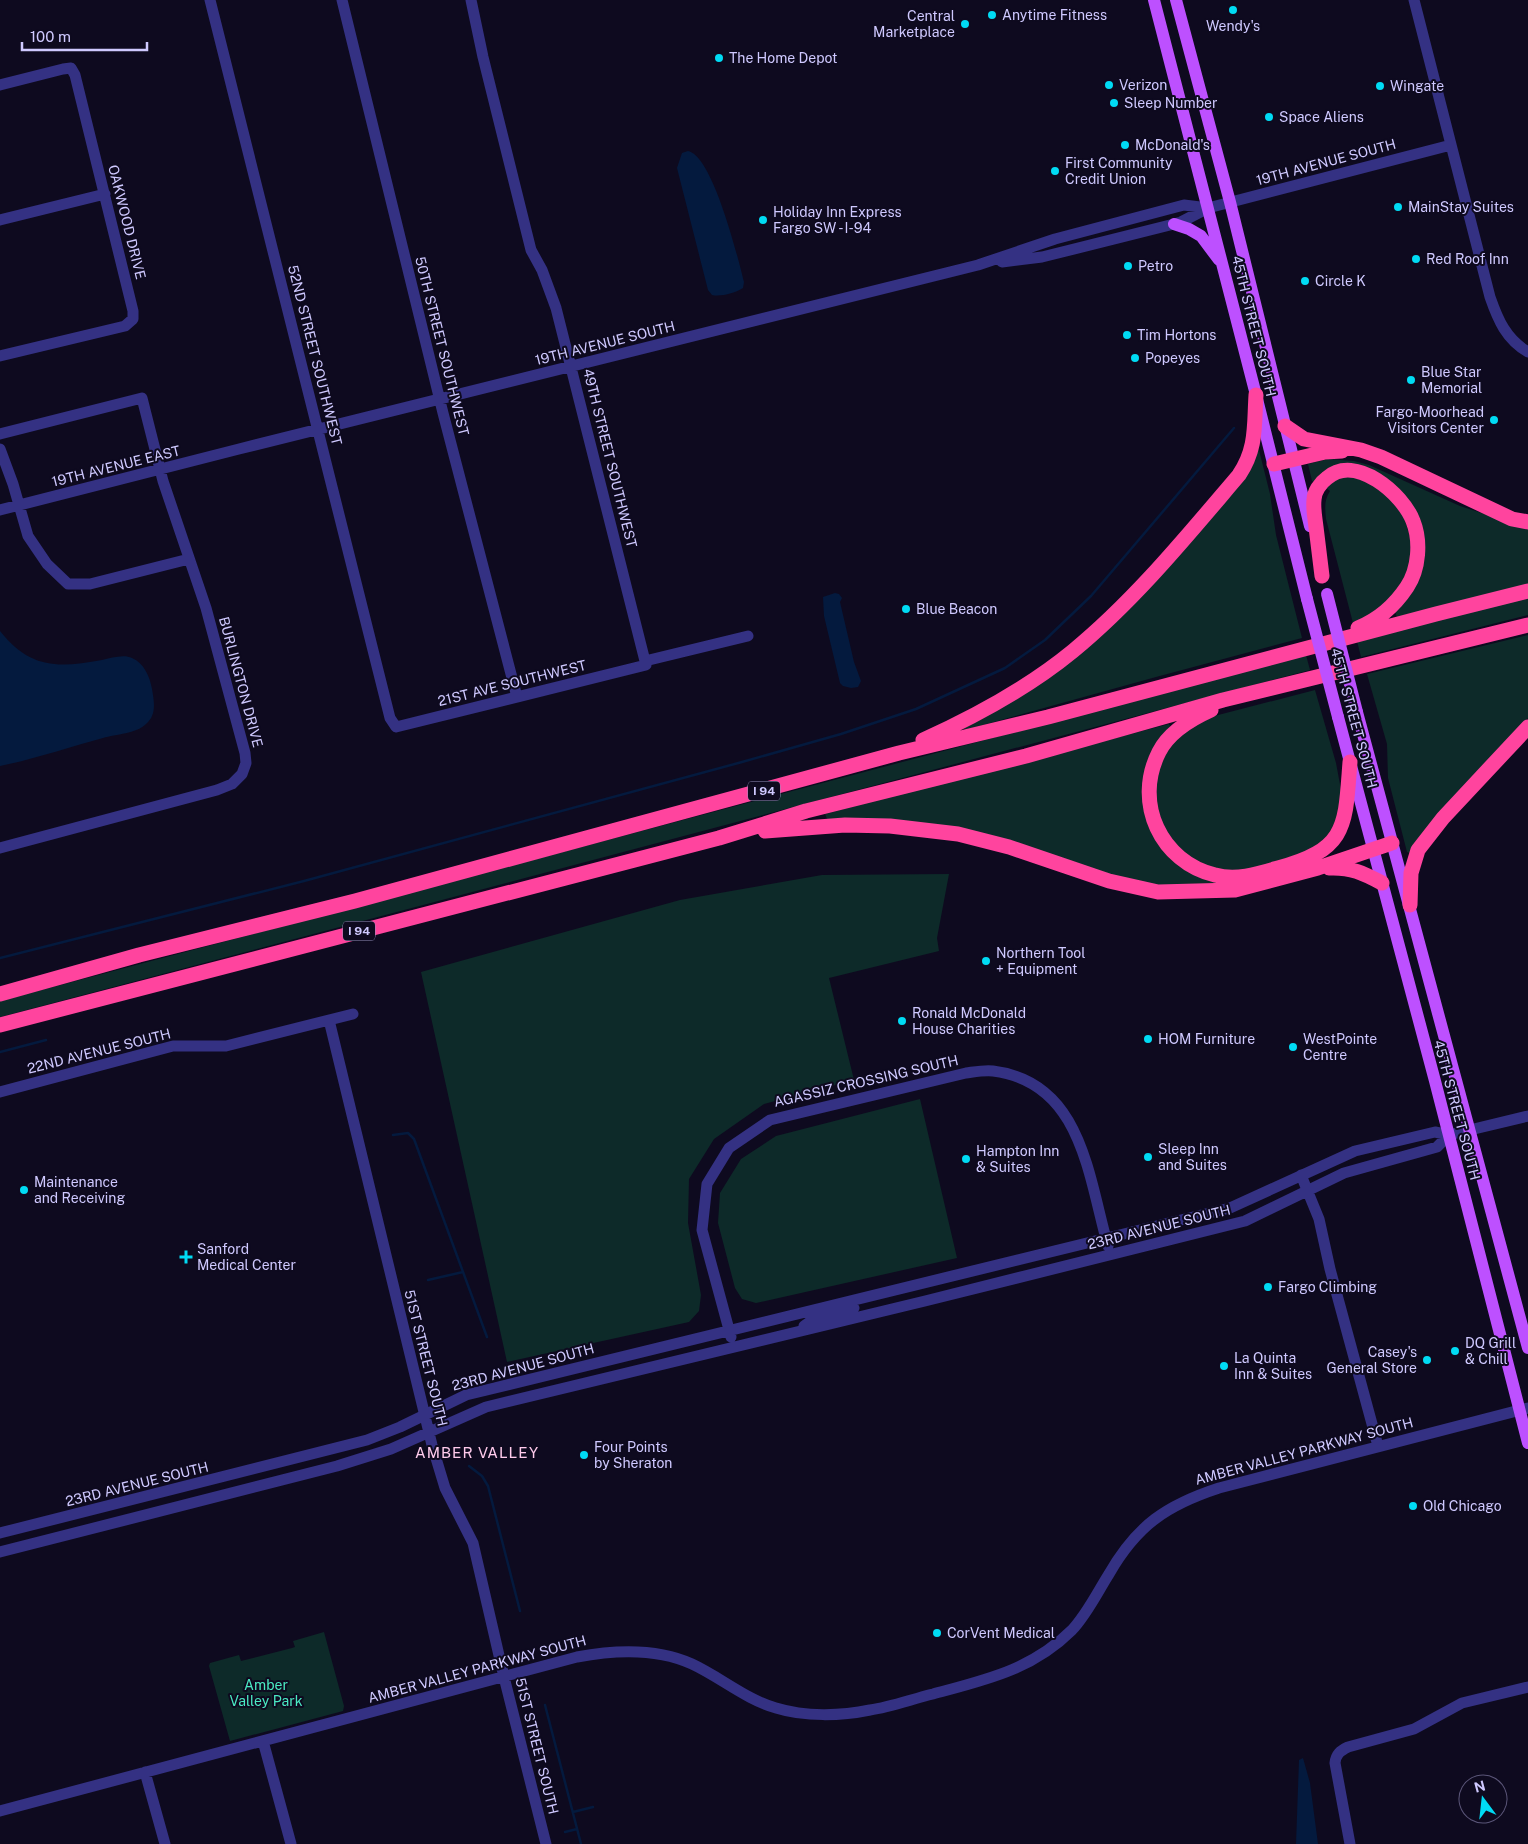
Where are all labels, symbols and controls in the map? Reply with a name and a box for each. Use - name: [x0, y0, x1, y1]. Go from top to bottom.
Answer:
- marker: Wendy's: [1227, 4, 1239, 16]
- place label: Anytime Fitness: [1002, 7, 1107, 23]
- place label: Central Marketplace: [873, 8, 955, 40]
- marker: Anytime Fitness: [986, 9, 998, 21]
- marker: Central Marketplace: [959, 18, 971, 30]
- place label: Wendy's: [1206, 18, 1260, 34]
- scale bar: [22, 20, 148, 52]
- text: 100 m: [30, 28, 71, 45]
- place label: The Home Depot: [729, 50, 838, 66]
- marker: The Home Depot: [713, 52, 725, 64]
- place label: Verizon: [1119, 77, 1167, 93]
- place label: Wingate: [1390, 78, 1444, 94]
- marker: Verizon: [1103, 79, 1115, 91]
- marker: Wingate: [1374, 80, 1386, 92]
- place label: Sleep Number: [1124, 95, 1217, 111]
- marker: Sleep Number: [1108, 97, 1120, 109]
- place label: Space Aliens: [1279, 109, 1364, 125]
- marker: Space Aliens: [1263, 111, 1275, 123]
- street label: 19TH AVENUE SOUTH: [1254, 136, 1398, 188]
- place label: McDonald's: [1135, 137, 1210, 153]
- marker: McDonald's: [1119, 139, 1131, 151]
- place label: First Community Credit Union: [1065, 155, 1173, 187]
- street label: OAKWOOD DRIVE: [105, 163, 149, 281]
- marker: First Community Credit Union: [1049, 165, 1061, 177]
- place label: MainStay Suites: [1408, 199, 1514, 215]
- marker: MainStay Suites: [1392, 201, 1404, 213]
- place label: Holiday Inn Express Fargo SW - I-94: [773, 204, 902, 236]
- marker: Holiday Inn Express Fargo SW - I-94: [757, 214, 769, 226]
- place label: Red Roof Inn: [1426, 251, 1509, 267]
- marker: Red Roof Inn: [1410, 253, 1422, 265]
- street label: 45TH STREET SOUTH: [1229, 254, 1279, 398]
- street label: 50TH STREET SOUTHWEST: [412, 255, 472, 437]
- place label: Petro: [1138, 258, 1173, 274]
- marker: Petro: [1122, 260, 1134, 272]
- street label: 52ND STREET SOUTHWEST: [285, 263, 345, 447]
- place label: Circle K: [1315, 273, 1366, 289]
- marker: Circle K: [1299, 275, 1311, 287]
- street label: 19TH AVENUE SOUTH: [533, 318, 677, 368]
- place label: Tim Hortons: [1137, 327, 1216, 343]
- marker: Tim Hortons: [1121, 329, 1133, 341]
- place label: Popeyes: [1145, 350, 1200, 366]
- marker: Popeyes: [1129, 352, 1141, 364]
- place label: Blue Star Memorial: [1421, 364, 1482, 396]
- street label: 49TH STREET SOUTHWEST: [580, 367, 640, 549]
- marker: Blue Star Memorial: [1405, 374, 1417, 386]
- place label: Fargo-Moorhead Visitors Center: [1375, 404, 1484, 436]
- marker: Fargo-Moorhead Visitors Center: [1488, 414, 1500, 426]
- street label: 19TH AVENUE EAST: [50, 442, 182, 490]
- place label: Blue Beacon: [916, 601, 997, 617]
- marker: Blue Beacon: [900, 603, 912, 615]
- street label: BURLINGTON DRIVE: [216, 615, 266, 749]
- street label: 45TH STREET SOUTH: [1328, 646, 1380, 790]
- street label: 21ST AVE SOUTHWEST: [436, 657, 588, 709]
- road number: I 94: [748, 781, 780, 800]
- road number: I 94: [343, 921, 375, 940]
- place label: Northern Tool + Equipment: [996, 945, 1085, 977]
- marker: Northern Tool + Equipment: [980, 955, 992, 967]
- place label: Ronald McDonald House Charities: [912, 1005, 1026, 1037]
- marker: Ronald McDonald House Charities: [896, 1015, 908, 1027]
- street label: 22ND AVENUE SOUTH: [26, 1025, 172, 1077]
- place label: HOM Furniture: [1158, 1031, 1255, 1047]
- place label: WestPointe Centre: [1303, 1031, 1377, 1063]
- marker: HOM Furniture: [1142, 1033, 1154, 1045]
- street label: 45TH STREET SOUTH: [1431, 1038, 1483, 1182]
- marker: WestPointe Centre: [1287, 1041, 1299, 1053]
- street label: AGASSIZ CROSSING SOUTH: [772, 1052, 960, 1110]
- place label: Sleep Inn and Suites: [1158, 1141, 1227, 1173]
- place label: Hampton Inn & Suites: [976, 1143, 1059, 1175]
- marker: Sleep Inn and Suites: [1142, 1151, 1154, 1163]
- marker: Hampton Inn & Suites: [960, 1153, 972, 1165]
- place label: Maintenance and Receiving: [34, 1174, 125, 1206]
- marker: Maintenance and Receiving: [18, 1184, 30, 1196]
- street label: 23RD AVENUE SOUTH: [1086, 1201, 1232, 1253]
- place label: Sanford Medical Center: [197, 1241, 296, 1273]
- marker: Sanford Medical Center: [179, 1250, 193, 1264]
- place label: Fargo Climbing: [1278, 1279, 1377, 1295]
- marker: Fargo Climbing: [1262, 1281, 1274, 1293]
- street label: 51ST STREET SOUTH: [401, 1288, 451, 1428]
- place label: DQ Grill & Chill: [1465, 1335, 1516, 1367]
- street label: 23RD AVENUE SOUTH: [450, 1340, 596, 1394]
- place label: Casey's General Store: [1327, 1344, 1417, 1376]
- marker: DQ Grill & Chill: [1449, 1345, 1461, 1357]
- place label: La Quinta Inn & Suites: [1234, 1350, 1312, 1382]
- marker: Casey's General Store: [1421, 1354, 1433, 1366]
- marker: La Quinta Inn & Suites: [1218, 1360, 1230, 1372]
- street label: AMBER VALLEY PARKWAY SOUTH: [1193, 1414, 1415, 1488]
- place label: Four Points by Sheraton: [594, 1439, 672, 1471]
- district label: AMBER VALLEY: [415, 1444, 539, 1461]
- marker: Four Points by Sheraton: [578, 1449, 590, 1461]
- street label: 23RD AVENUE SOUTH: [64, 1458, 210, 1510]
- place label: Old Chicago: [1423, 1498, 1502, 1514]
- marker: Old Chicago: [1407, 1500, 1419, 1512]
- place label: CorVent Medical: [947, 1625, 1055, 1641]
- marker: CorVent Medical: [931, 1627, 943, 1639]
- street label: AMBER VALLEY PARKWAY SOUTH: [366, 1632, 588, 1706]
- street label: 51ST STREET SOUTH: [512, 1676, 562, 1816]
- park label: Amber Valley Park: [229, 1677, 303, 1709]
- north arrow: [1458, 1774, 1508, 1824]
- text: N: [1472, 1777, 1487, 1796]

